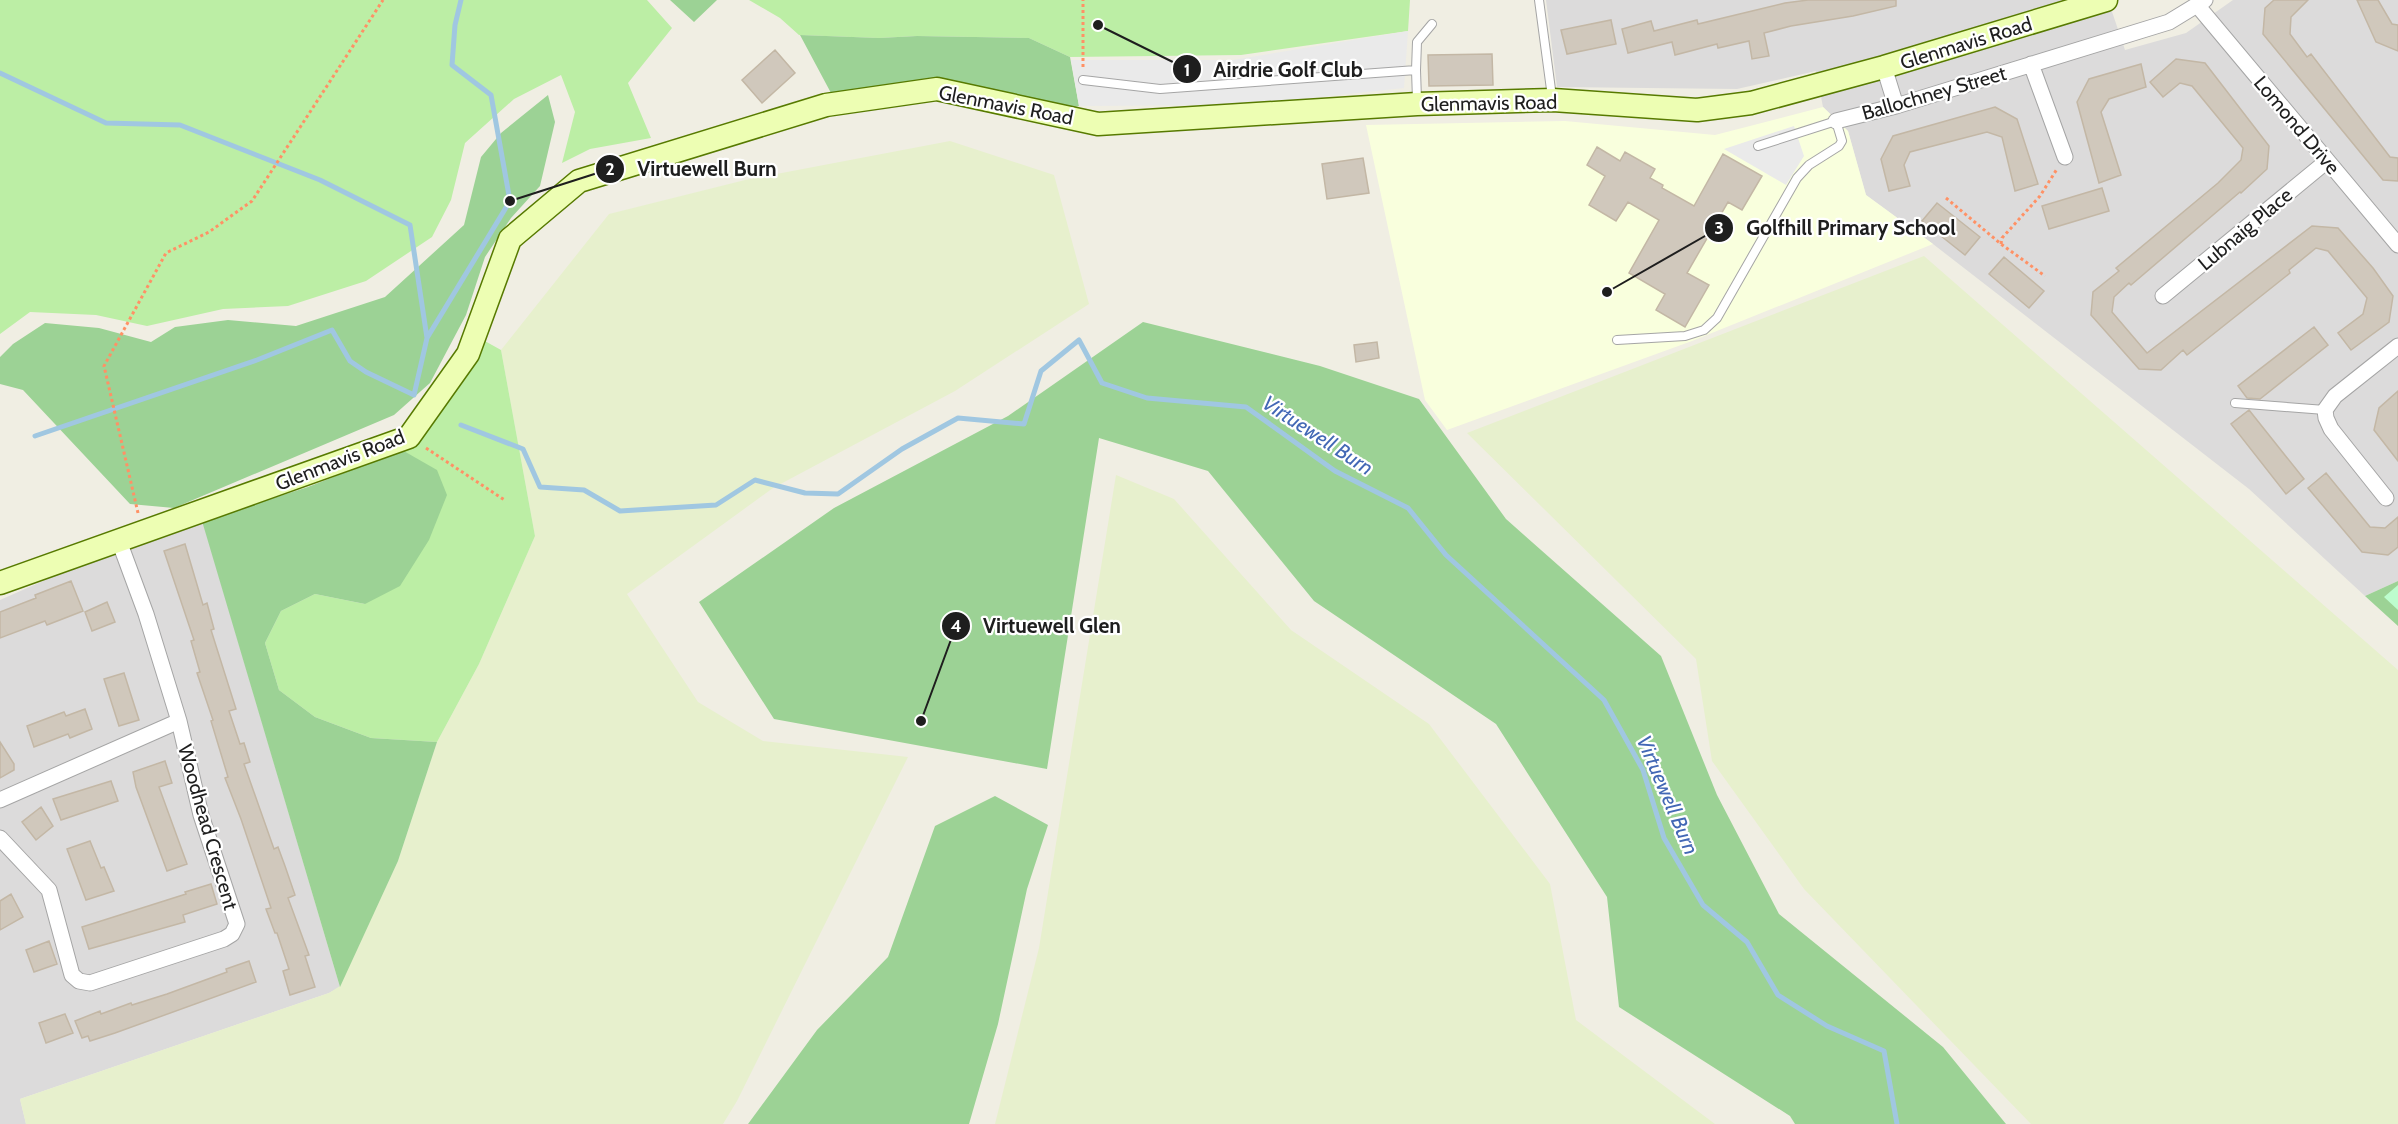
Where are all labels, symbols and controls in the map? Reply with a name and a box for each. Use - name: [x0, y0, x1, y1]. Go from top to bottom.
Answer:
- street label: Glenmavis Road: [1897, 12, 2035, 74]
- callout: Airdrie Golf Club: [1172, 50, 1375, 89]
- text: Airdrie Golf Club: [1213, 57, 1363, 82]
- text: 1: [1184, 59, 1190, 81]
- street label: Ballochney Street: [1859, 61, 2009, 125]
- street label: Lomond Drive: [2249, 71, 2345, 179]
- street label: Glenmavis Road: [937, 80, 1075, 130]
- street label: Glenmavis Road: [1421, 90, 1557, 116]
- callout: Virtuewell Burn: [595, 149, 789, 188]
- text: Virtuewell Burn: [637, 156, 777, 181]
- text: 2: [605, 158, 615, 180]
- street label: Lubnaig Place: [2193, 183, 2297, 275]
- callout: Golfhill Primary School: [1704, 208, 1968, 247]
- text: Golfhill Primary School: [1746, 215, 1956, 240]
- text: 3: [1714, 217, 1724, 239]
- water label: Virtuewell Burn: [1258, 390, 1378, 480]
- street label: Glenmavis Road: [272, 424, 408, 496]
- callout: Virtuewell Glen: [941, 606, 1133, 645]
- text: Virtuewell Glen: [983, 613, 1121, 638]
- text: 4: [950, 615, 962, 637]
- water label: Virtuewell Burn: [1632, 732, 1704, 858]
- street label: Woodhead Crescent: [173, 741, 243, 913]

